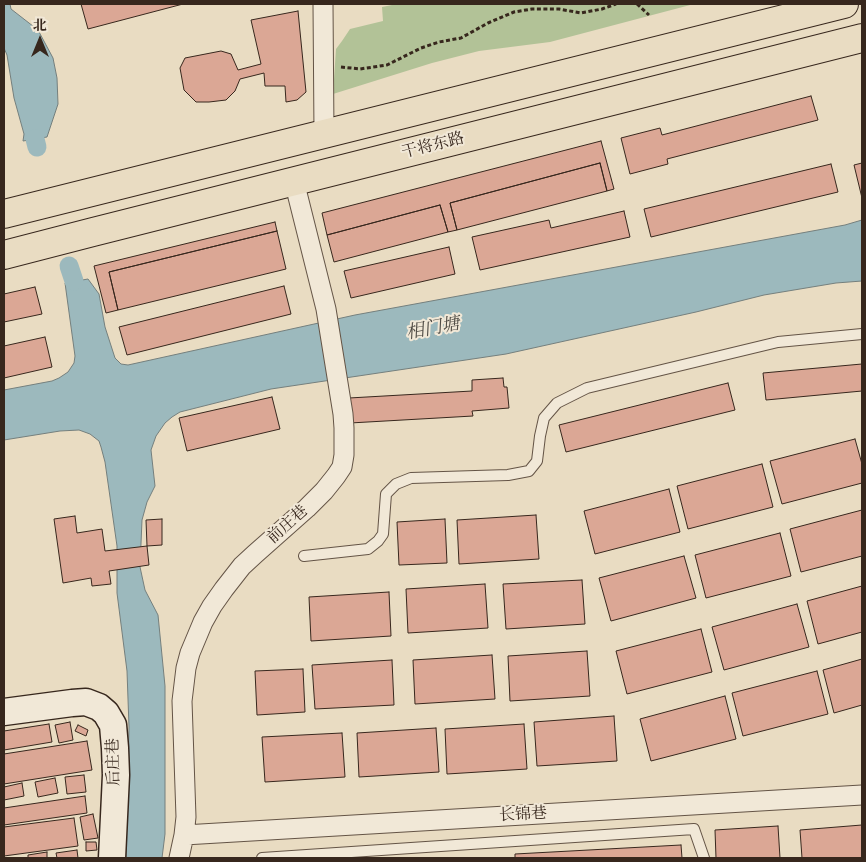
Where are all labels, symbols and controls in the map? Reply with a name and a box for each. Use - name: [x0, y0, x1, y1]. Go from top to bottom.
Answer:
- north arrow: [15, 15, 65, 65]
- text: 北: [33, 15, 47, 35]
- street label: 干将东路: [400, 129, 466, 163]
- water label: 相门塘: [404, 313, 462, 345]
- street label: 前庄巷: [264, 502, 312, 548]
- street label: 后庄巷: [104, 738, 124, 786]
- street label: 长锦巷: [499, 804, 547, 826]

